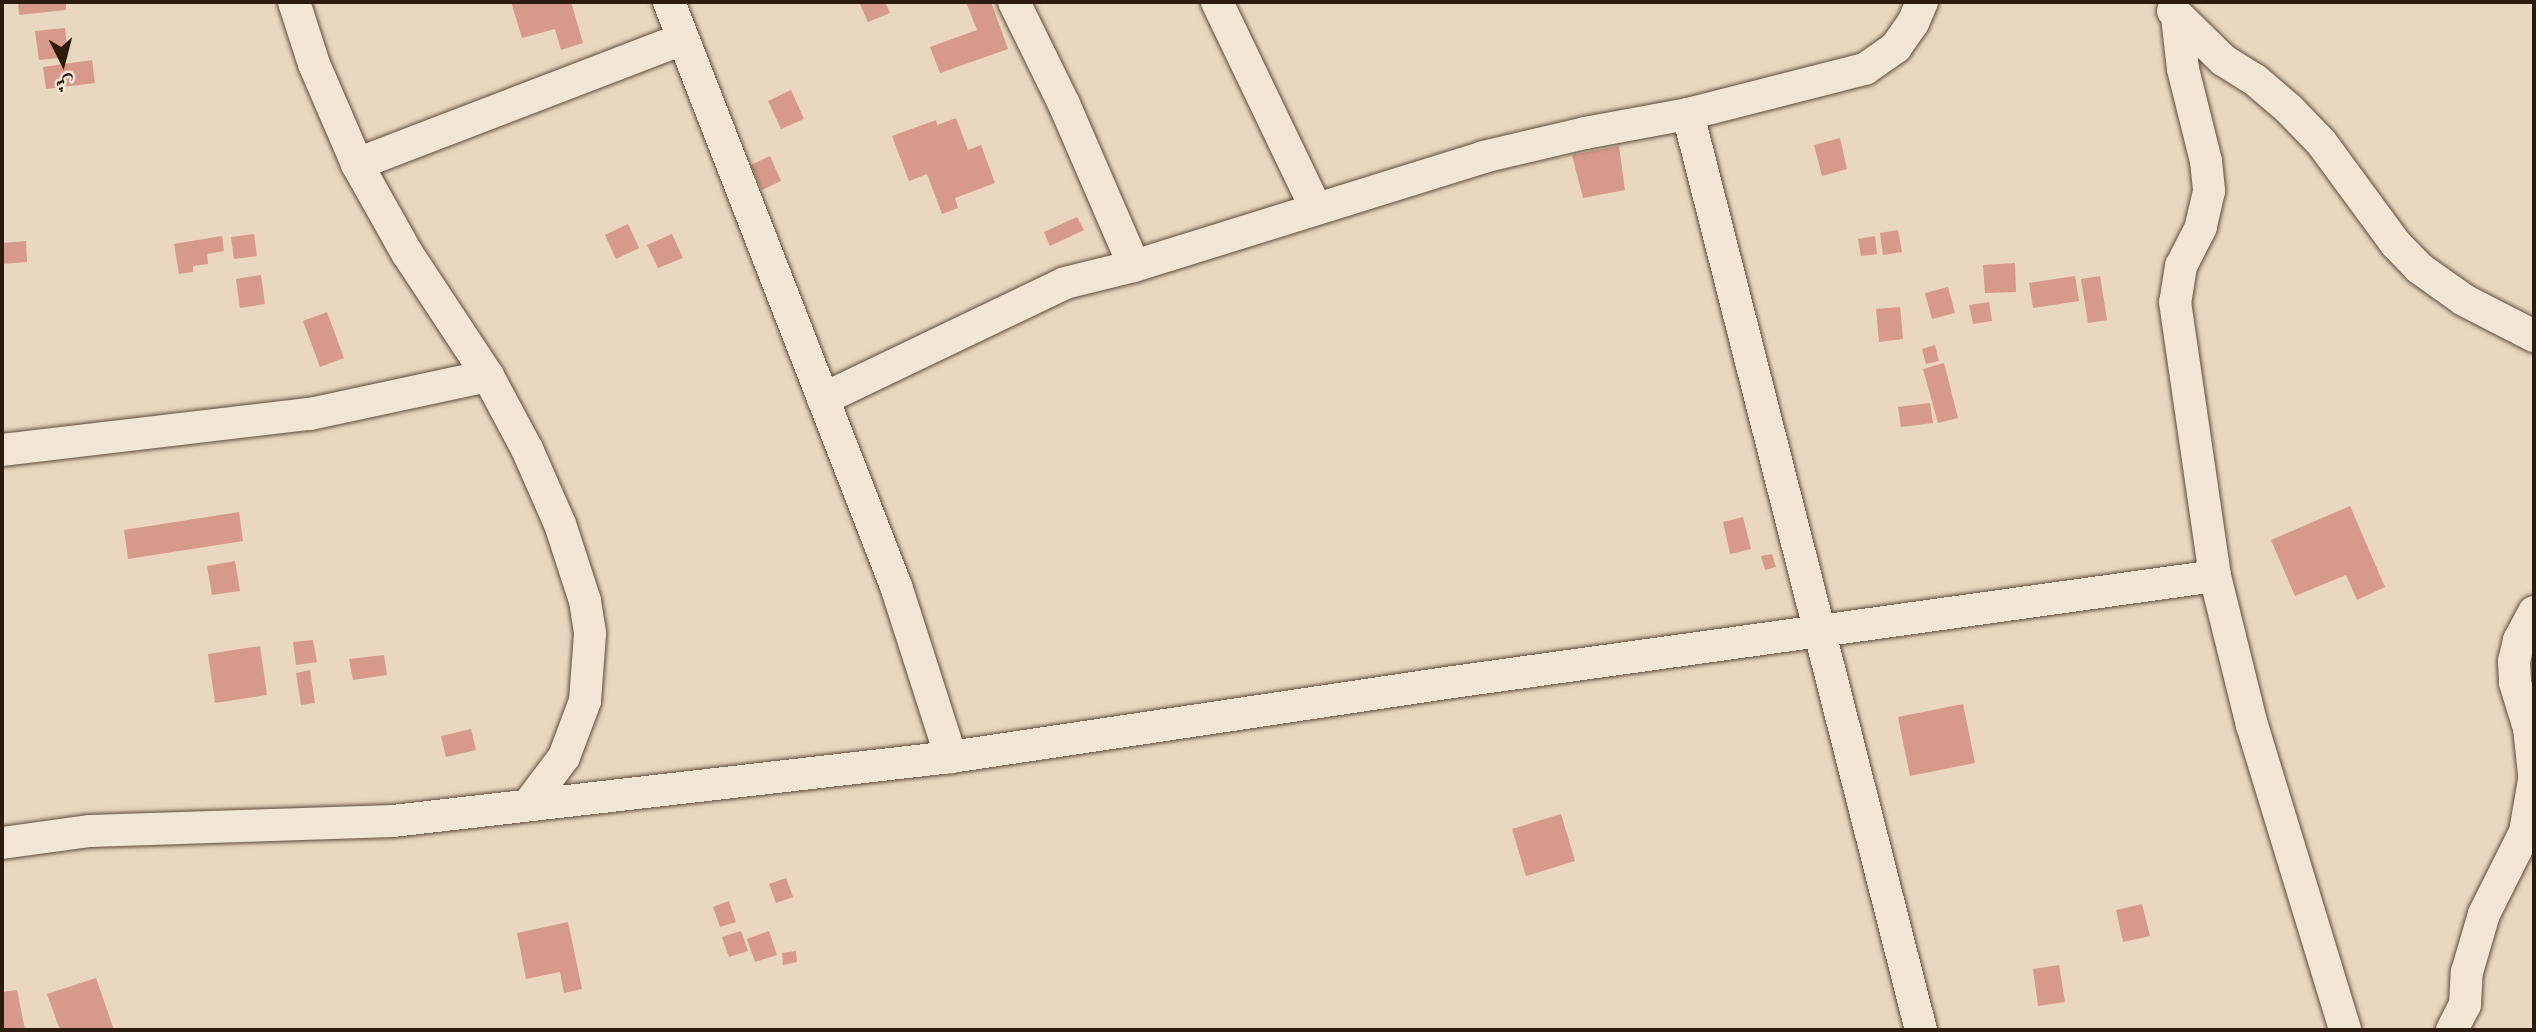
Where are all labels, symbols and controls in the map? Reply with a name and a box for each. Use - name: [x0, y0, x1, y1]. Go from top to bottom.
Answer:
- north arrow: [28, 28, 98, 98]
- text: ش: [54, 70, 76, 98]

